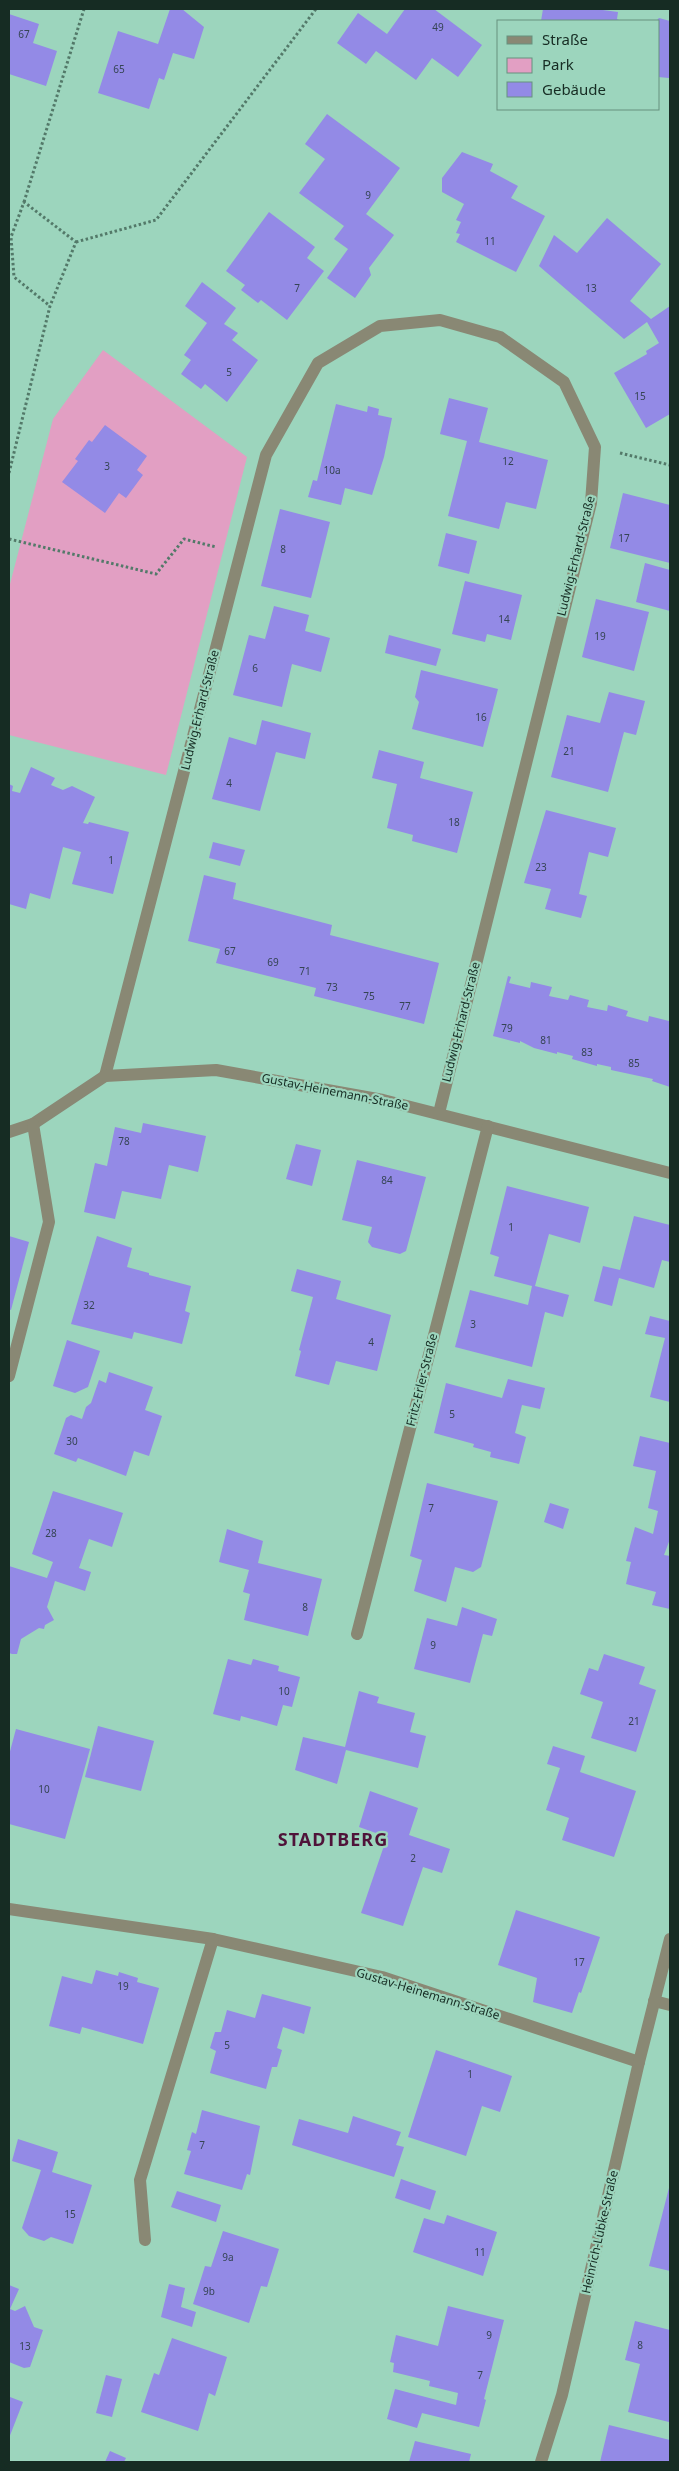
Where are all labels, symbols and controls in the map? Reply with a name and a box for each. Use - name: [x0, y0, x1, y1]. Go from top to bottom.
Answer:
- house number: 49: [432, 20, 444, 34]
- legend: [497, 20, 659, 110]
- house number: 67: [18, 27, 30, 41]
- text: Straße: [542, 29, 588, 49]
- text: Park: [542, 54, 574, 74]
- house number: 65: [113, 62, 125, 76]
- text: Gebäude: [542, 79, 606, 99]
- house number: 9: [365, 188, 371, 202]
- house number: 11: [484, 234, 496, 248]
- house number: 7: [294, 281, 300, 295]
- house number: 13: [585, 281, 597, 295]
- house number: 5: [226, 365, 232, 379]
- house number: 15: [634, 389, 646, 403]
- house number: 12: [502, 454, 514, 468]
- house number: 3: [104, 459, 110, 473]
- house number: 10a: [323, 463, 341, 477]
- street label: Ludwig-Erhard-Straße: [552, 494, 599, 618]
- house number: 17: [618, 531, 630, 545]
- house number: 8: [280, 542, 286, 556]
- house number: 14: [498, 612, 510, 626]
- house number: 19: [594, 629, 606, 643]
- street label: Ludwig-Erhard-Straße: [176, 648, 223, 772]
- house number: 6: [252, 661, 258, 675]
- house number: 16: [475, 710, 487, 724]
- house number: 21: [563, 744, 575, 758]
- house number: 4: [226, 776, 232, 790]
- house number: 18: [448, 815, 460, 829]
- house number: 1: [108, 853, 114, 867]
- house number: 23: [535, 860, 547, 874]
- house number: 67: [224, 944, 236, 958]
- house number: 69: [267, 955, 279, 969]
- street label: Ludwig-Erhard-Straße: [437, 960, 484, 1084]
- house number: 71: [299, 964, 311, 978]
- house number: 73: [326, 980, 338, 994]
- house number: 75: [363, 989, 375, 1003]
- house number: 77: [399, 999, 411, 1013]
- house number: 79: [501, 1021, 513, 1035]
- house number: 81: [540, 1033, 552, 1047]
- house number: 83: [581, 1045, 593, 1059]
- house number: 85: [628, 1056, 640, 1070]
- street label: Gustav-Heinemann-Straße: [260, 1069, 410, 1114]
- house number: 78: [118, 1134, 130, 1148]
- house number: 84: [381, 1173, 393, 1187]
- house number: 1: [508, 1220, 514, 1234]
- house number: 32: [83, 1298, 95, 1312]
- house number: 3: [470, 1317, 476, 1331]
- street label: Fritz-Erler-Straße: [402, 1331, 441, 1428]
- house number: 4: [368, 1335, 374, 1349]
- house number: 5: [449, 1407, 455, 1421]
- house number: 30: [66, 1434, 78, 1448]
- house number: 7: [428, 1501, 434, 1515]
- house number: 28: [45, 1526, 57, 1540]
- house number: 8: [302, 1600, 308, 1614]
- house number: 9: [430, 1638, 436, 1652]
- house number: 10: [278, 1684, 290, 1698]
- house number: 21: [628, 1714, 640, 1728]
- house number: 10: [38, 1782, 50, 1796]
- district label: STADTBERG: [278, 1827, 388, 1851]
- house number: 2: [410, 1851, 416, 1865]
- house number: 17: [573, 1955, 585, 1969]
- street label: Gustav-Heinemann-Straße: [354, 1964, 502, 2024]
- house number: 19: [117, 1979, 129, 1993]
- house number: 5: [224, 2038, 230, 2052]
- house number: 1: [467, 2067, 473, 2081]
- house number: 7: [199, 2138, 205, 2152]
- street label: Heinrich-Lübke-Straße: [577, 2168, 622, 2295]
- house number: 15: [64, 2207, 76, 2221]
- house number: 11: [474, 2245, 486, 2259]
- house number: 9a: [222, 2250, 234, 2264]
- house number: 9b: [203, 2284, 215, 2298]
- house number: 9: [486, 2328, 492, 2342]
- house number: 8: [637, 2338, 643, 2352]
- house number: 13: [19, 2339, 31, 2353]
- house number: 7: [477, 2368, 483, 2382]

